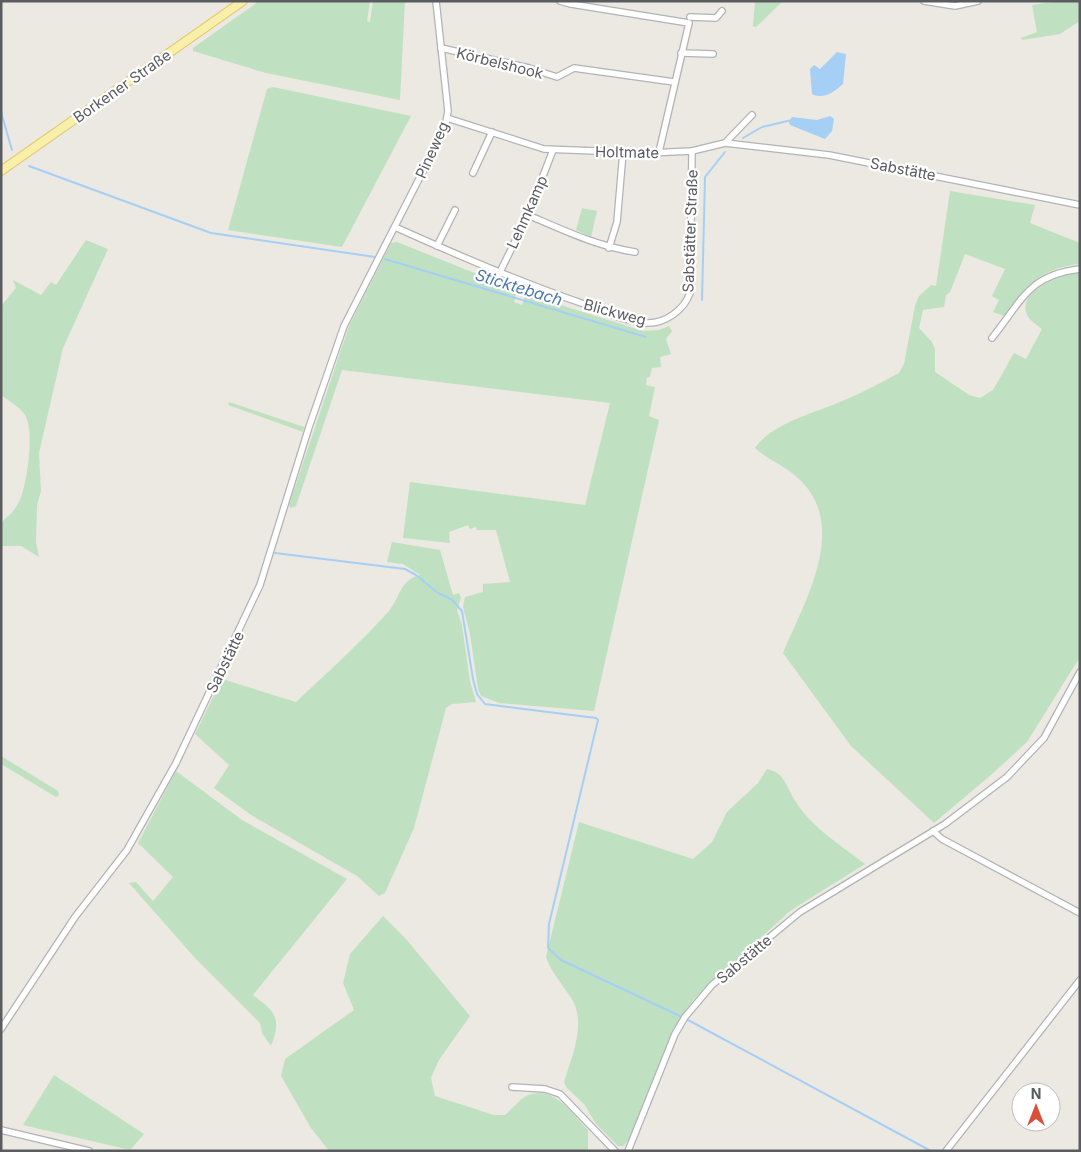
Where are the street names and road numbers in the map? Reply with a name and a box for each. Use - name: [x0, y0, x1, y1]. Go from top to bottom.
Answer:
- street label: Körbelshook: [455, 43, 546, 83]
- street label: Borkener Straße: [69, 45, 175, 127]
- street label: Pineweg: [411, 119, 453, 181]
- street label: Holtmate: [595, 142, 659, 162]
- street label: Sabstätte: [868, 153, 938, 185]
- street label: Sabstätter Straße: [678, 169, 702, 293]
- street label: Lehmkamp: [502, 172, 552, 252]
- street label: Blickweg: [582, 295, 648, 329]
- street label: Sabstätte: [202, 628, 248, 696]
- street label: Sabstätte: [712, 930, 776, 988]

